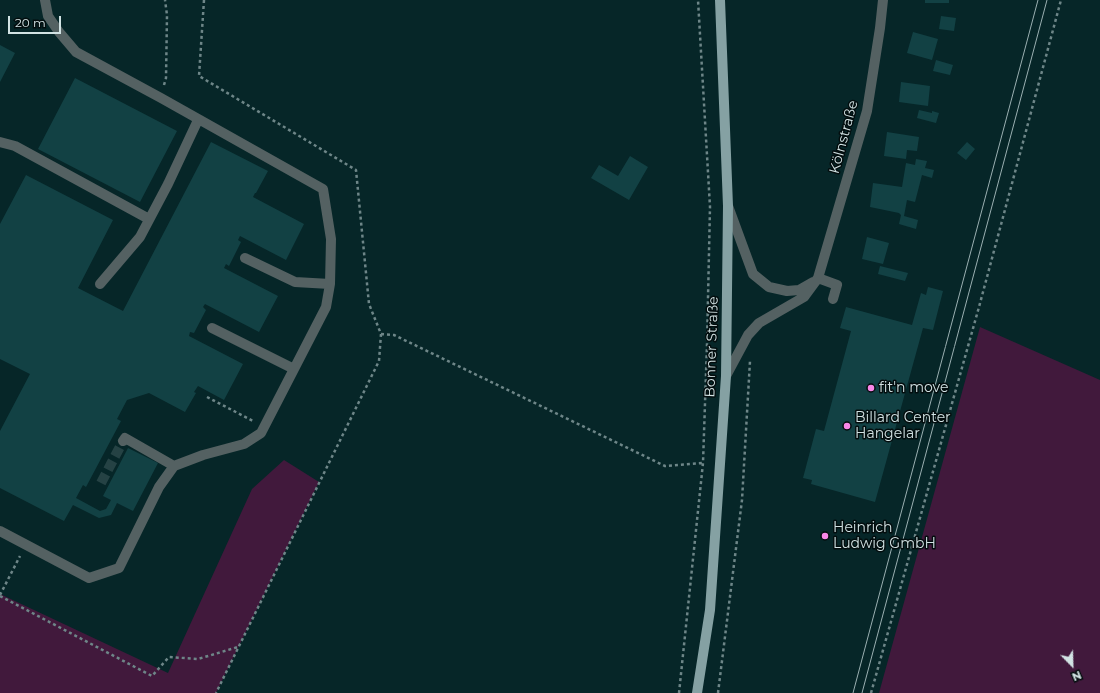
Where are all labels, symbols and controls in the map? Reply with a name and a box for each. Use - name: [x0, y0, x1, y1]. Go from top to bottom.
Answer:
- scale bar: [10, 8, 63, 34]
- text: 20 m: [15, 15, 46, 30]
- street label: Kölnstraße: [826, 98, 862, 176]
- street label: Bonner Straße: [702, 296, 722, 398]
- place label: fit'n move: [879, 380, 948, 396]
- marker: fit'n move: [866, 383, 876, 393]
- place label: Billard Center Hangelar: [855, 410, 951, 442]
- marker: Billard Center Hangelar: [842, 421, 852, 431]
- place label: Heinrich Ludwig GmbH: [833, 520, 936, 552]
- marker: Heinrich Ludwig GmbH: [820, 531, 830, 541]
- north arrow: [1052, 645, 1092, 685]
- text: N: [1070, 668, 1084, 684]

